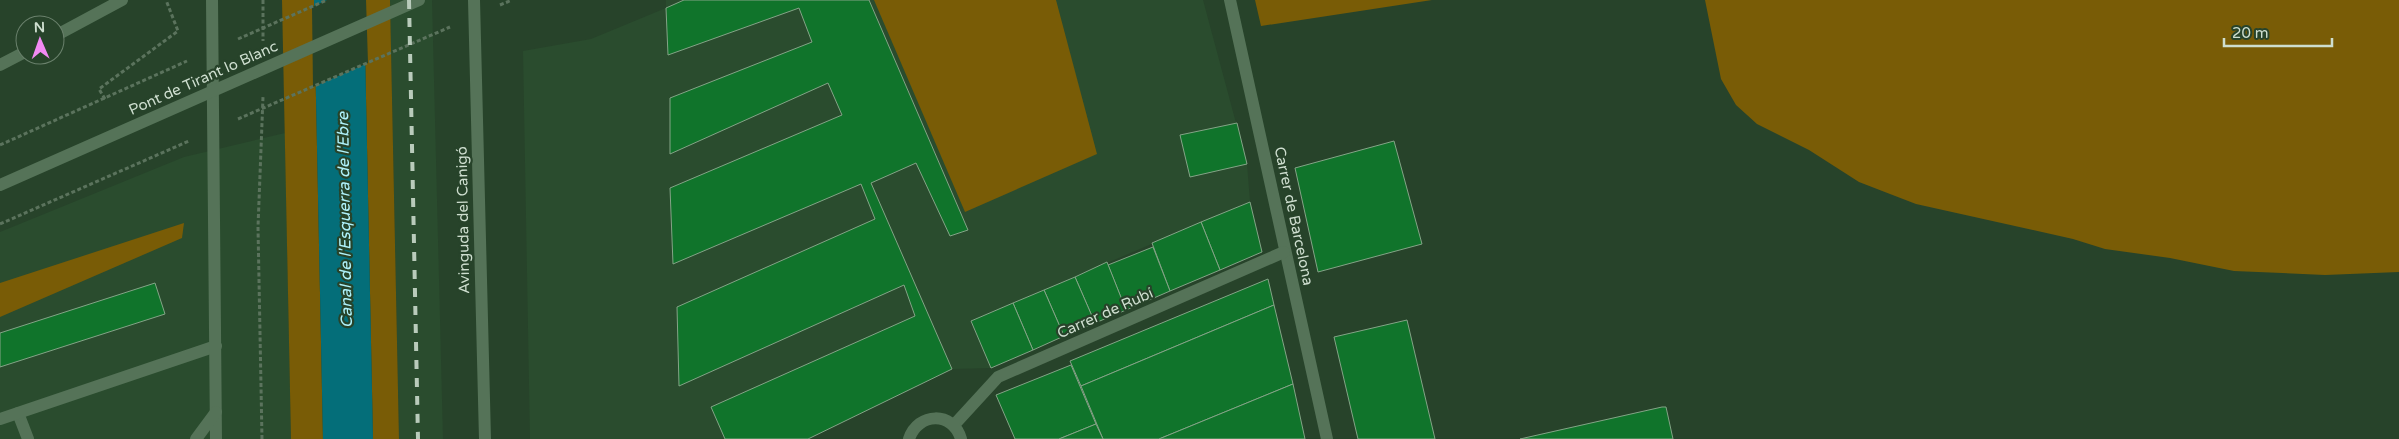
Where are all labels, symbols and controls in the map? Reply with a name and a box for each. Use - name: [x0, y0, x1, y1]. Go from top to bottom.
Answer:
- north arrow: [15, 15, 65, 65]
- scale bar: [2224, 15, 2332, 47]
- text: N: [34, 19, 45, 36]
- text: 20 m: [2232, 24, 2269, 42]
- street label: Pont de Tirant lo Blanc: [126, 37, 280, 119]
- water label: Canal de l'Esquerra de l'Ebre: [333, 111, 357, 328]
- street label: Carrer de Barcelona: [1271, 145, 1317, 287]
- street label: Avinguda del Canigó: [453, 146, 473, 294]
- street label: Carrer de Rubí: [1054, 284, 1156, 342]

